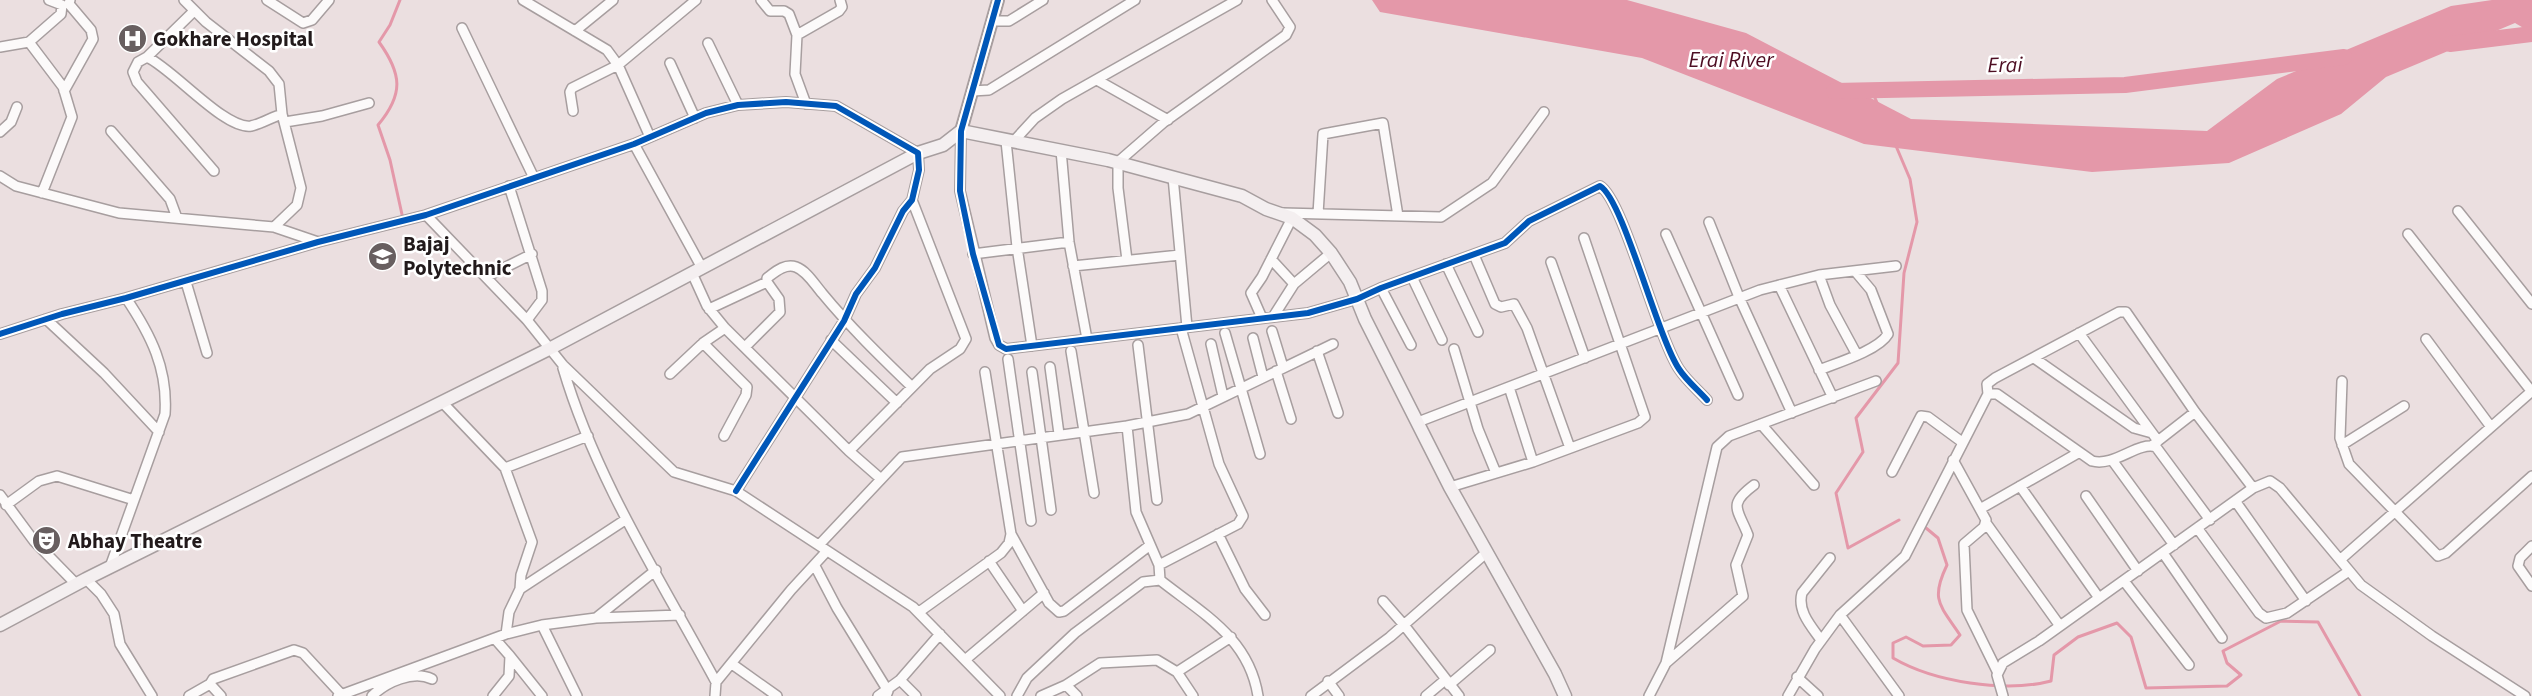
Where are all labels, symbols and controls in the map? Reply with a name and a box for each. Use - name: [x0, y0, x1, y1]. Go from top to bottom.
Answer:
- hospital icon: Gokhare Hospital: [116, 23, 148, 55]
- place label: Gokhare Hospital: [153, 24, 313, 54]
- water label: Erai River: [1688, 44, 1775, 76]
- water label: Erai: [1987, 49, 2024, 81]
- place label: Bajaj Polytechnic: [403, 229, 512, 283]
- school or university icon: Bajaj Polytechnic: [366, 240, 398, 272]
- theatre icon: Abhay Theatre: [31, 525, 63, 557]
- place label: Abhay Theatre: [67, 526, 202, 556]

